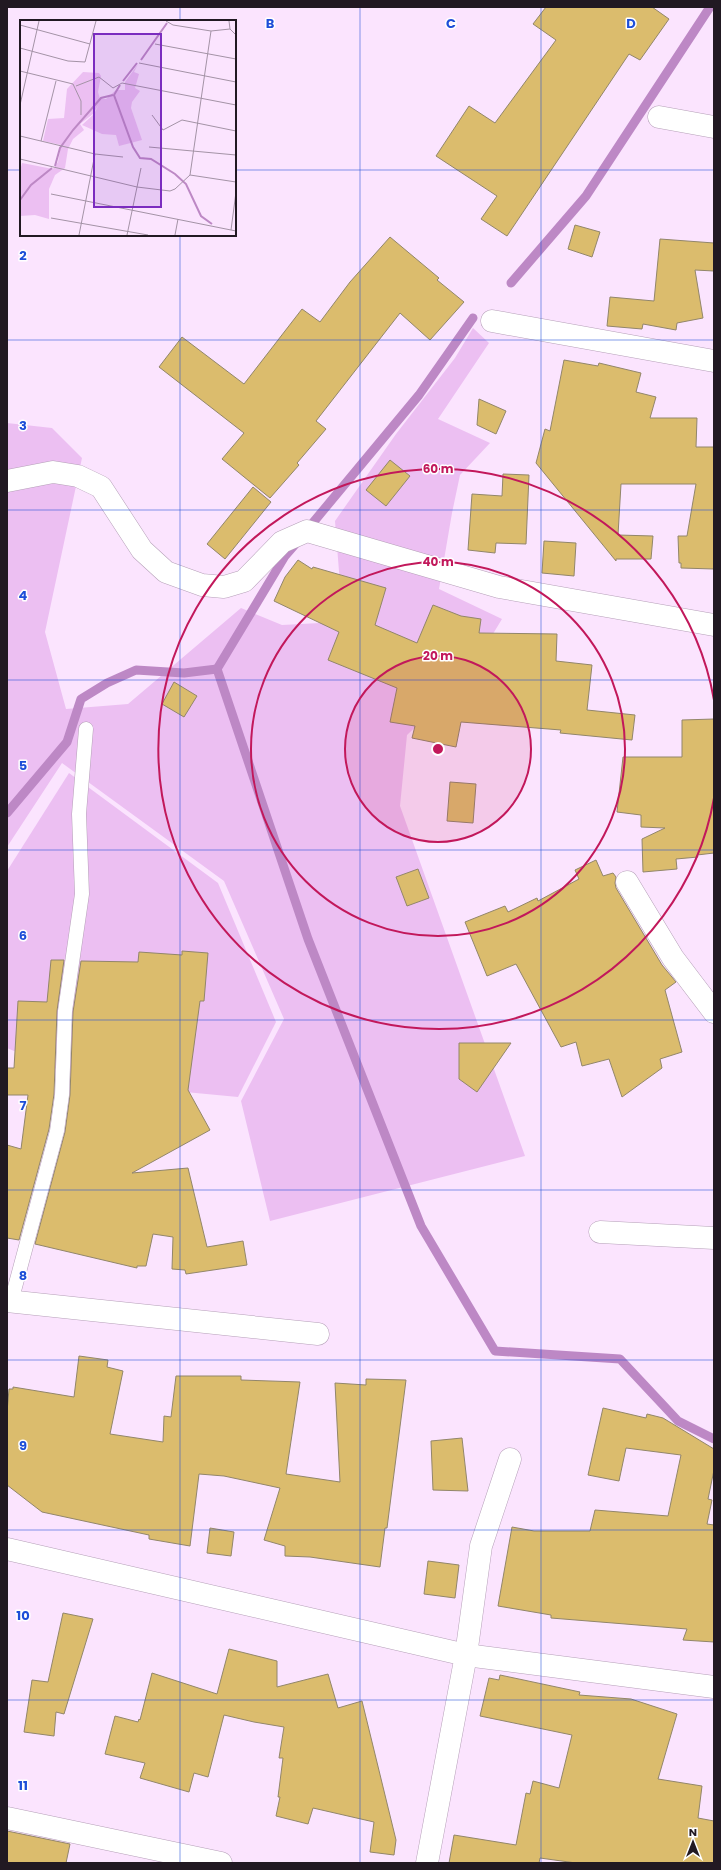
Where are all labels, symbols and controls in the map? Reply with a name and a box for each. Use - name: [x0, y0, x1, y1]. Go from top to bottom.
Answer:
- text: B: [266, 14, 275, 33]
- text: C: [446, 14, 456, 33]
- text: D: [626, 14, 636, 33]
- inset map: [20, 20, 236, 236]
- text: 2: [19, 246, 27, 265]
- text: 3: [19, 416, 27, 435]
- text: 60 m: [423, 460, 454, 477]
- text: 40 m: [422, 553, 454, 570]
- text: 4: [19, 586, 28, 605]
- text: 20 m: [423, 647, 453, 664]
- centre of rings: [431, 742, 445, 756]
- text: 5: [19, 756, 27, 775]
- text: 6: [19, 926, 27, 945]
- text: 7: [20, 1096, 27, 1115]
- text: 8: [19, 1266, 27, 1285]
- text: 9: [19, 1436, 27, 1455]
- text: 10: [16, 1606, 30, 1625]
- text: 11: [18, 1776, 28, 1795]
- north arrow: [673, 1822, 713, 1862]
- text: N: [689, 1824, 697, 1840]

